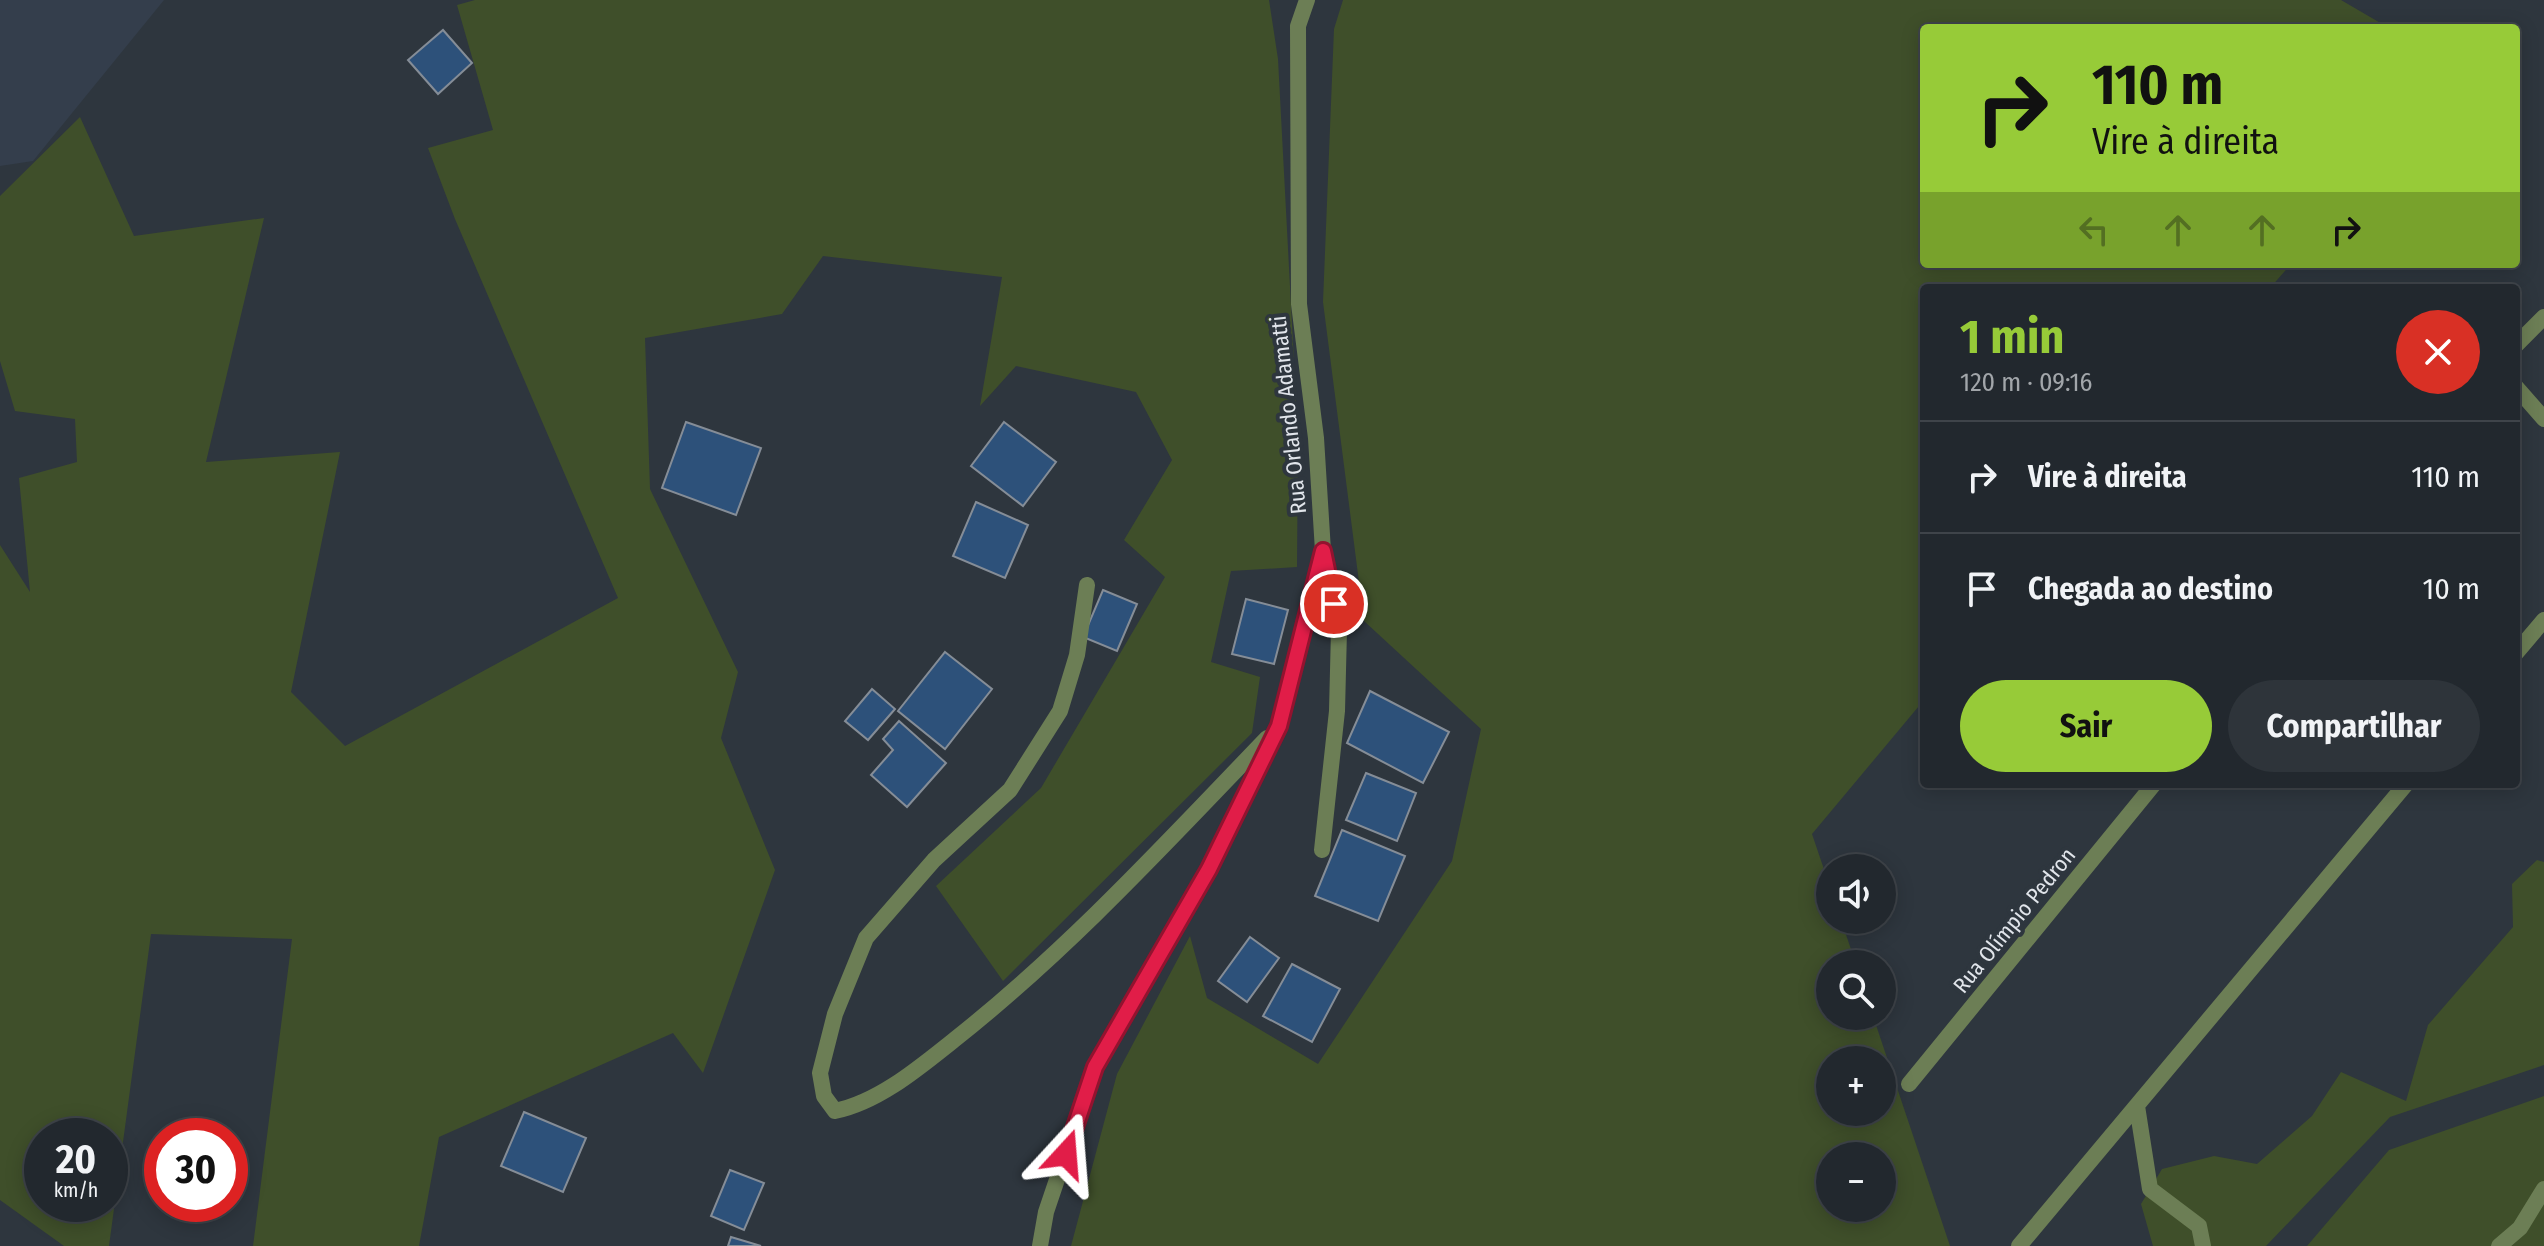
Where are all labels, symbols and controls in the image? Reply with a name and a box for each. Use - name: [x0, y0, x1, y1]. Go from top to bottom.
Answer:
- text: 110 m: [2092, 52, 2223, 119]
- icon: right: [1960, 56, 2064, 160]
- text: Vire à direita: [2092, 120, 2279, 164]
- icon: left: [2072, 208, 2116, 252]
- icon: ahead: [2156, 208, 2200, 252]
- icon: ahead: [2240, 208, 2284, 252]
- icon: right: [2324, 208, 2368, 252]
- text: 1 min: [1960, 308, 2065, 366]
- button: close: [2396, 310, 2480, 394]
- street label: Rua Orlando Adamatti: [1265, 314, 1312, 515]
- text: 120 m · 09:16: [1960, 367, 2092, 398]
- icon: right: [1960, 455, 2004, 499]
- text: Vire à direita: [2028, 459, 2187, 495]
- text: 110 m: [2411, 459, 2480, 495]
- icon: arrive: [1960, 567, 2004, 611]
- pin: [1300, 570, 1368, 638]
- text: Chegada ao destino: [2028, 571, 2273, 607]
- text: 10 m: [2423, 571, 2480, 607]
- icon: arrive: [1312, 582, 1356, 626]
- button: Sair: [1960, 680, 2212, 772]
- button: Compartilhar: [2228, 680, 2480, 772]
- street label: Rua Olímpio Pedron: [1947, 842, 2081, 998]
- map controls: [1816, 854, 1896, 1222]
- button: sound: [1816, 854, 1896, 934]
- button: search: [1816, 950, 1896, 1030]
- button: +: [1816, 1046, 1896, 1126]
- position arrow: [1024, 1112, 1108, 1196]
- speed limit sign: 30: [144, 1118, 248, 1222]
- text: 20: [56, 1136, 96, 1184]
- button: −: [1816, 1142, 1896, 1222]
- text: km/h: [54, 1178, 98, 1202]

